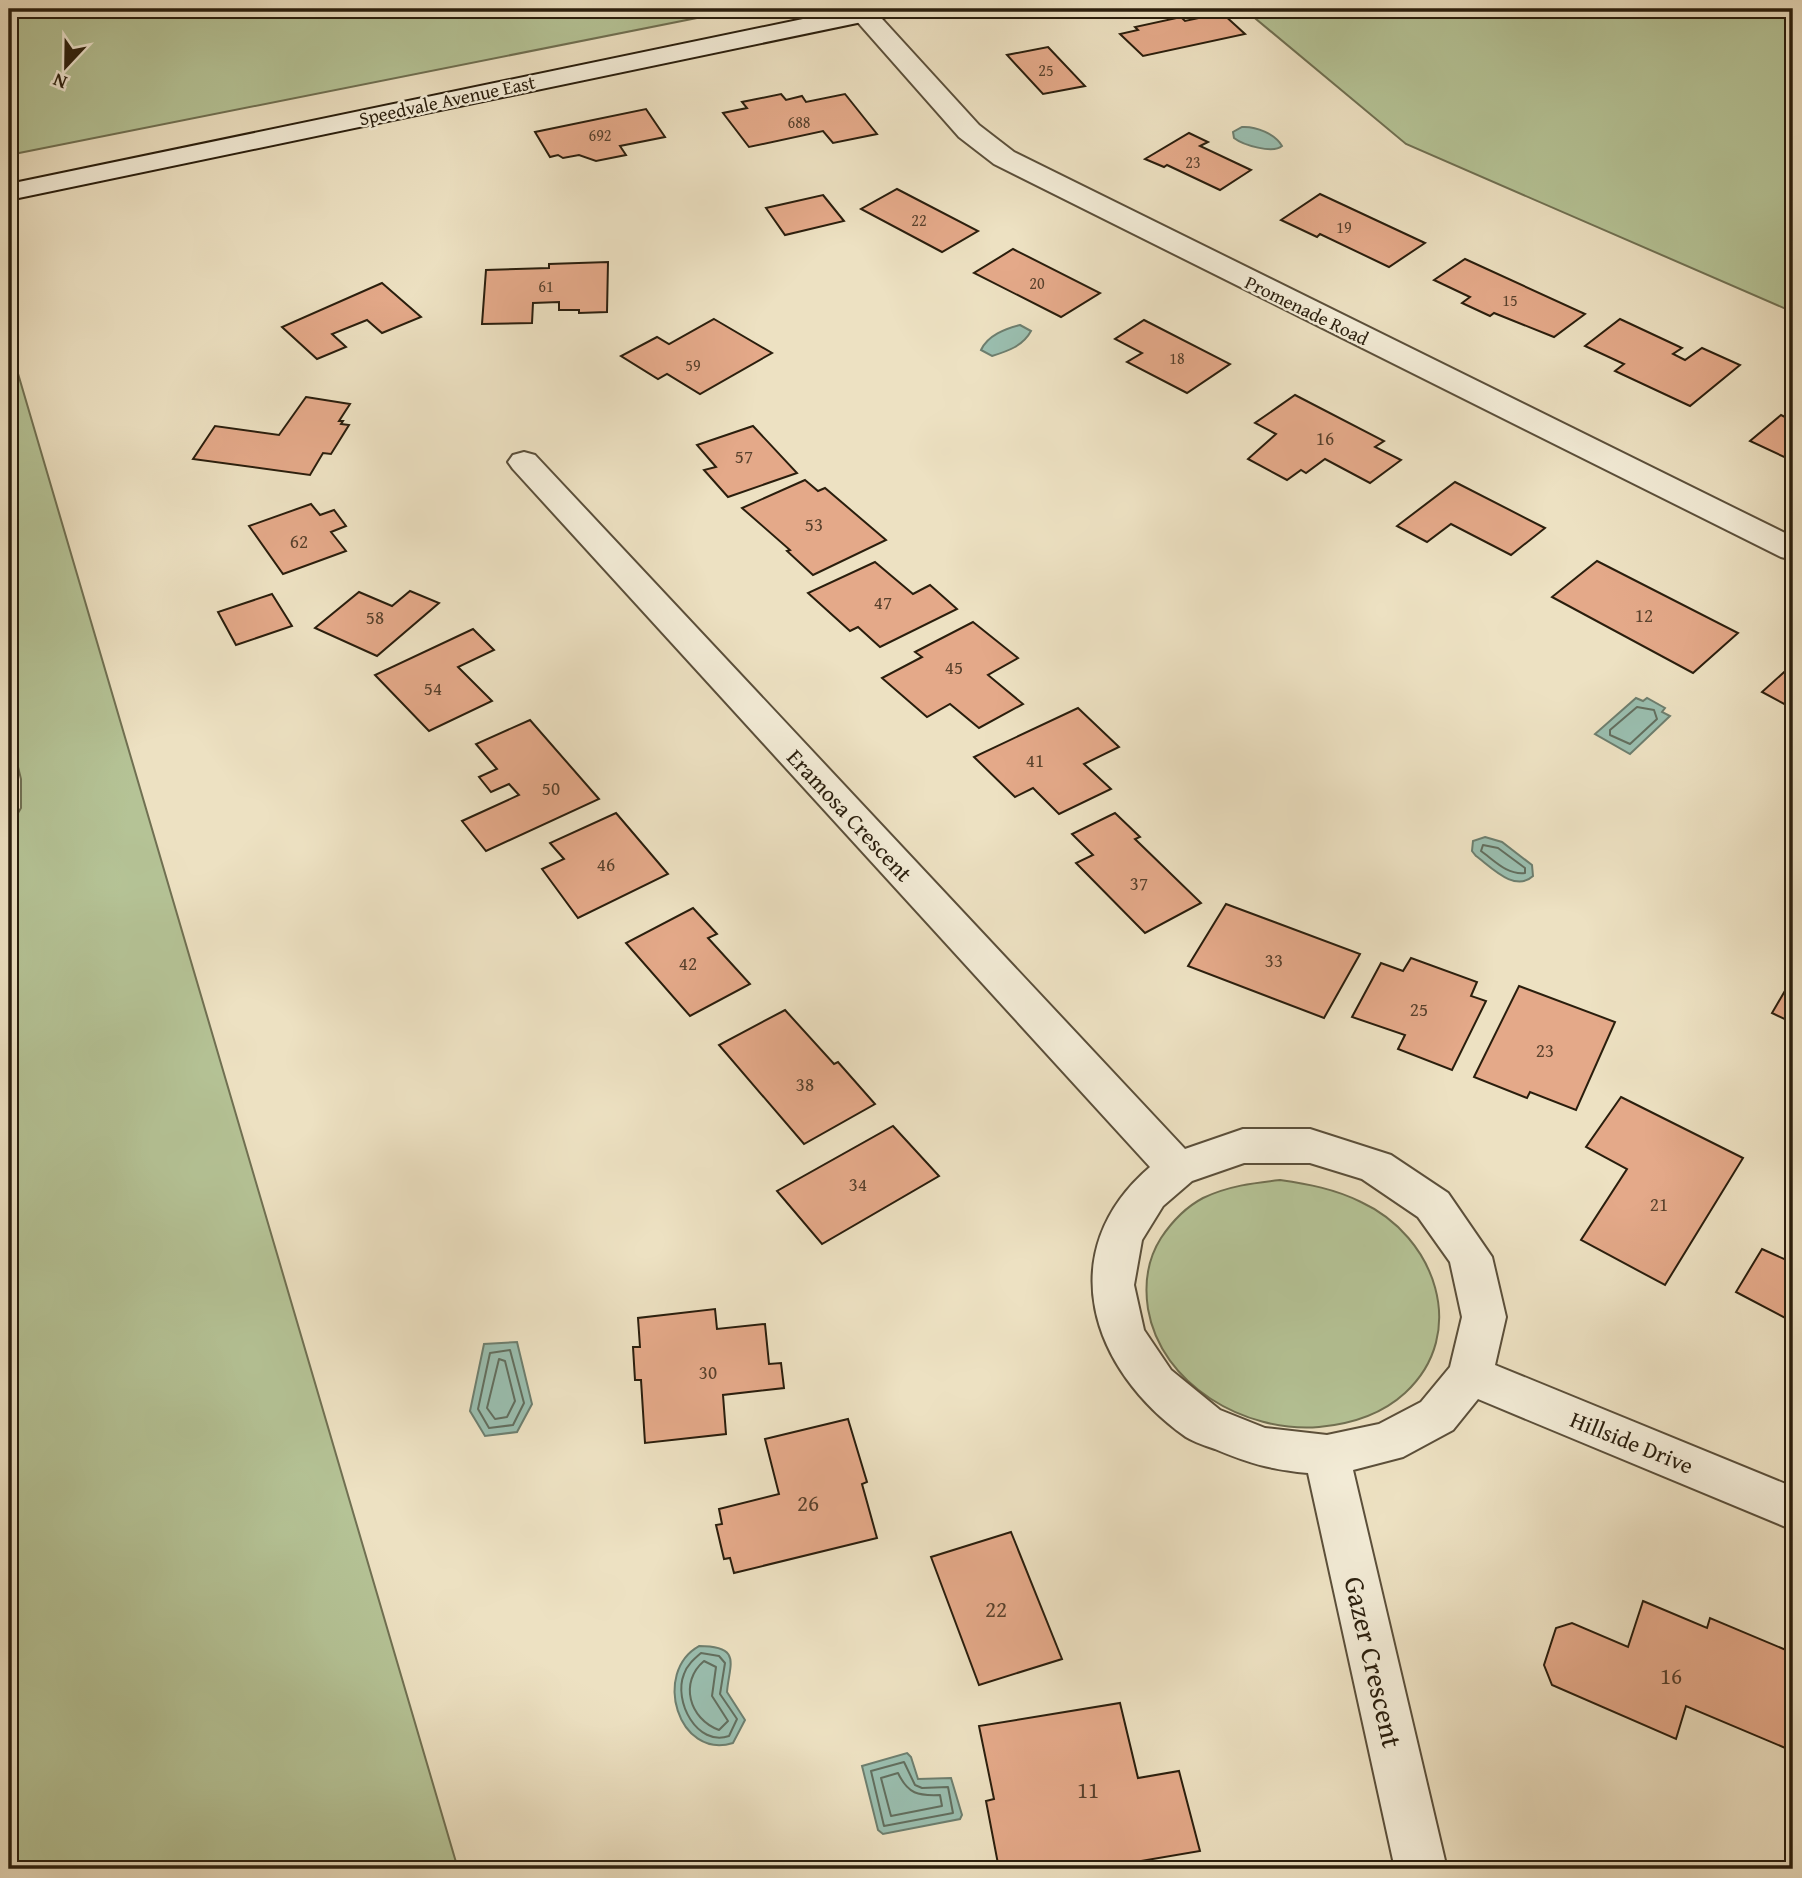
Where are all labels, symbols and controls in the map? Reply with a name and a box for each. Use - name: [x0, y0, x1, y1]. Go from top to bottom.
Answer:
- north arrow: [32, 32, 102, 102]
- house number: 25: [1038, 58, 1054, 82]
- text: N: [48, 66, 71, 97]
- street label: Speedvale Avenue East: [356, 68, 538, 132]
- house number: 688: [787, 110, 811, 134]
- house number: 692: [588, 123, 612, 147]
- house number: 23: [1185, 150, 1201, 174]
- house number: 22: [911, 208, 927, 232]
- house number: 19: [1336, 215, 1352, 239]
- street label: Promenade Road: [1240, 268, 1374, 352]
- house number: 20: [1029, 271, 1045, 295]
- house number: 61: [538, 274, 554, 298]
- house number: 15: [1502, 288, 1518, 312]
- house number: 18: [1169, 346, 1185, 370]
- house number: 59: [685, 353, 701, 377]
- house number: 16: [1316, 424, 1334, 452]
- house number: 57: [735, 442, 753, 470]
- house number: 53: [805, 510, 823, 538]
- house number: 62: [290, 527, 308, 555]
- house number: 47: [874, 588, 892, 616]
- house number: 12: [1635, 601, 1653, 629]
- house number: 58: [366, 603, 384, 631]
- house number: 45: [945, 653, 963, 681]
- house number: 54: [424, 674, 442, 702]
- street label: Eramosa Crescent: [780, 741, 920, 889]
- house number: 41: [1026, 746, 1044, 774]
- house number: 50: [542, 774, 560, 802]
- house number: 46: [597, 850, 615, 878]
- house number: 37: [1130, 869, 1148, 897]
- house number: 33: [1265, 946, 1283, 974]
- house number: 42: [679, 949, 697, 977]
- house number: 25: [1410, 995, 1428, 1023]
- house number: 23: [1536, 1036, 1554, 1064]
- house number: 38: [796, 1070, 814, 1098]
- house number: 34: [849, 1170, 867, 1198]
- house number: 21: [1650, 1190, 1668, 1218]
- house number: 30: [699, 1358, 717, 1386]
- street label: Hillside Drive: [1566, 1402, 1698, 1482]
- house number: 26: [797, 1486, 819, 1519]
- street label: Gazer Crescent: [1334, 1572, 1414, 1752]
- house number: 22: [985, 1592, 1007, 1625]
- house number: 16: [1660, 1659, 1682, 1692]
- house number: 11: [1077, 1773, 1099, 1806]

